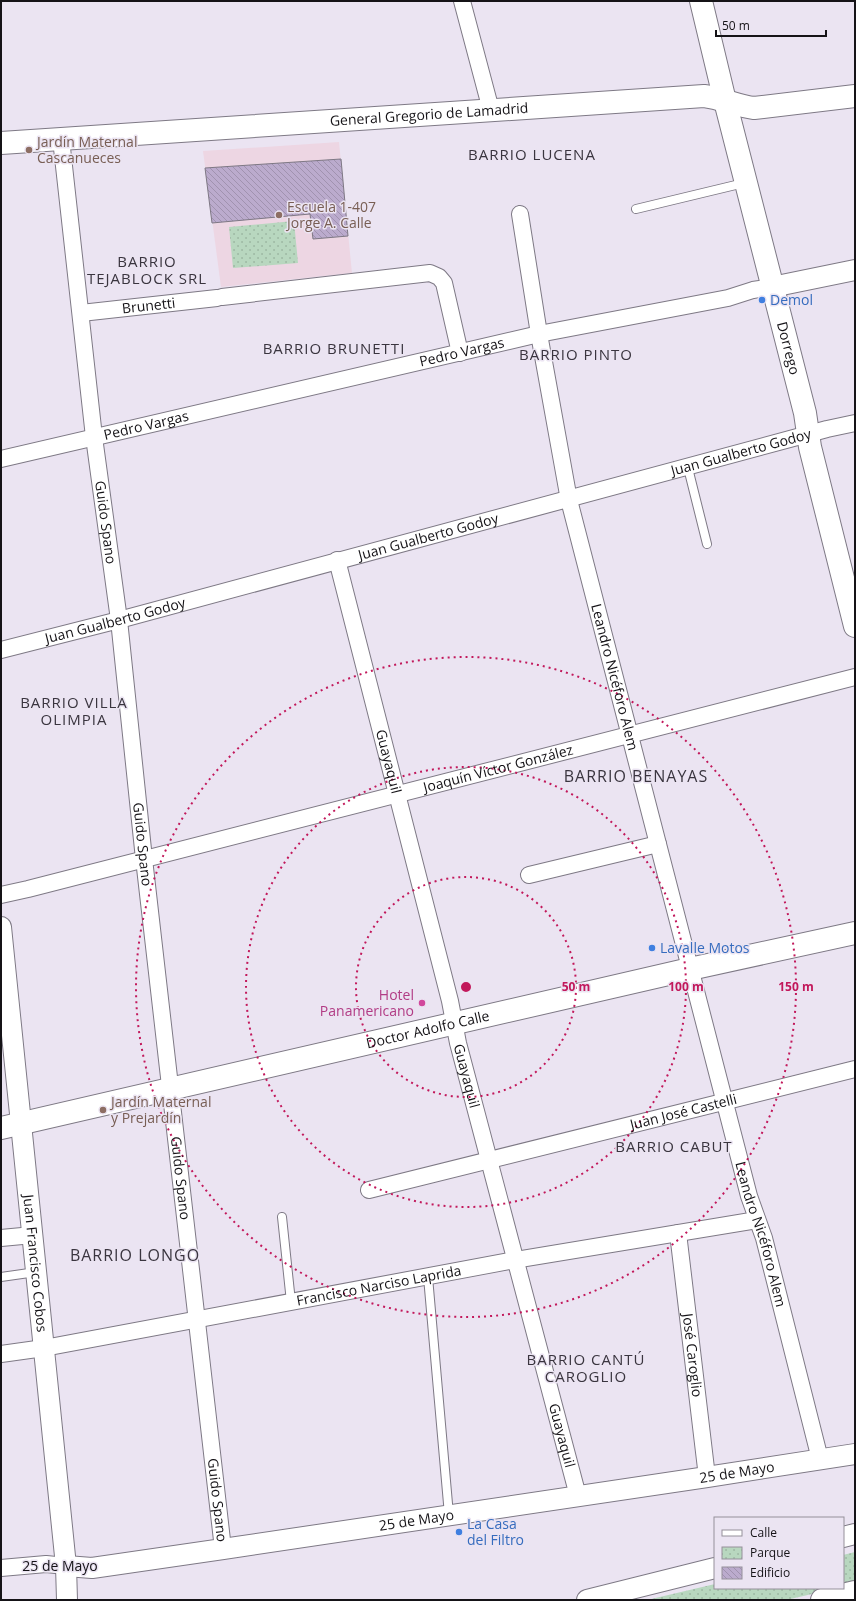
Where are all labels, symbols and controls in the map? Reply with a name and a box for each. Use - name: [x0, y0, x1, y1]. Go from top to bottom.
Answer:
- scale bar: [716, 12, 826, 38]
- text: 50 m: [722, 17, 750, 34]
- street label: General Gregorio de Lamadrid: [329, 98, 529, 130]
- place label: Jardín Maternal Cascanueces: [35, 132, 137, 167]
- district label: BARRIO LUCENA: [468, 144, 596, 164]
- marker: Jardín Maternal Cascanueces: [24, 145, 34, 155]
- place label: Escuela 1-407 Jorge A. Calle: [285, 197, 376, 232]
- marker: Escuela 1-407 Jorge A. Calle: [274, 210, 284, 220]
- district label: BARRIO TEJABLOCK SRL: [87, 251, 207, 288]
- place label: Demol: [770, 290, 813, 309]
- street label: Brunetti: [121, 293, 176, 317]
- marker: Demol: [757, 295, 767, 305]
- street label: Dorrego: [773, 320, 805, 377]
- street label: Pedro Vargas: [417, 332, 506, 371]
- district label: BARRIO BRUNETTI: [263, 338, 405, 358]
- district label: BARRIO PINTO: [519, 344, 633, 364]
- street label: Pedro Vargas: [102, 406, 191, 444]
- street label: Juan Gualberto Godoy: [667, 423, 814, 480]
- street label: Guido Spano: [91, 479, 121, 565]
- street label: Juan Gualberto Godoy: [354, 508, 501, 565]
- street label: Juan Gualberto Godoy: [41, 592, 188, 648]
- street label: Leandro Nicéforo Alem: [587, 601, 643, 752]
- district label: BARRIO VILLA OLIMPIA: [20, 692, 128, 729]
- street label: Guayaquil: [372, 727, 406, 796]
- street label: Joaquín Víctor González: [419, 740, 575, 797]
- district label: BARRIO BENAYAS: [564, 765, 708, 787]
- street label: Guido Spano: [129, 801, 157, 887]
- place label: Lavalle Motos: [660, 938, 750, 957]
- marker: Lavalle Motos: [647, 943, 657, 953]
- text: 50 m: [562, 978, 590, 995]
- text: 100 m: [668, 978, 704, 995]
- text: 150 m: [778, 978, 814, 995]
- centre of rings: [459, 980, 473, 994]
- place label: Hotel Panamericano: [320, 985, 414, 1020]
- marker: Hotel Panamericano: [417, 998, 427, 1008]
- street label: Doctor Adolfo Calle: [364, 1006, 491, 1052]
- street label: Guayaquil: [450, 1042, 485, 1110]
- street label: Juan José Castelli: [626, 1089, 739, 1134]
- place label: Jardín Maternal y Prejardín: [109, 1092, 211, 1127]
- marker: Jardín Maternal y Prejardín: [98, 1105, 108, 1115]
- street label: Guido Spano: [167, 1135, 195, 1221]
- district label: BARRIO CABUT: [615, 1136, 733, 1156]
- street label: Leandro Nicéforo Alem: [731, 1159, 791, 1309]
- street label: Juan Francisco Cobos: [19, 1191, 52, 1333]
- district label: BARRIO LONGO: [70, 1244, 200, 1266]
- street label: Francisco Narciso Laprida: [295, 1260, 463, 1310]
- street label: José Caroglio: [678, 1310, 707, 1398]
- district label: BARRIO CANTÚ CAROGLIO: [527, 1349, 645, 1386]
- street label: Guayaquil: [545, 1401, 580, 1469]
- street label: Guido Spano: [204, 1457, 232, 1543]
- street label: 25 de Mayo: [698, 1457, 776, 1487]
- street label: 25 de Mayo: [378, 1505, 455, 1535]
- place label: La Casa del Filtro: [467, 1514, 524, 1549]
- legend: [714, 1517, 844, 1589]
- text: Calle: [750, 1524, 777, 1541]
- marker: La Casa del Filtro: [454, 1527, 464, 1537]
- text: Parque: [750, 1544, 790, 1561]
- street label: 25 de Mayo: [22, 1556, 98, 1575]
- text: Edificio: [750, 1564, 790, 1581]

